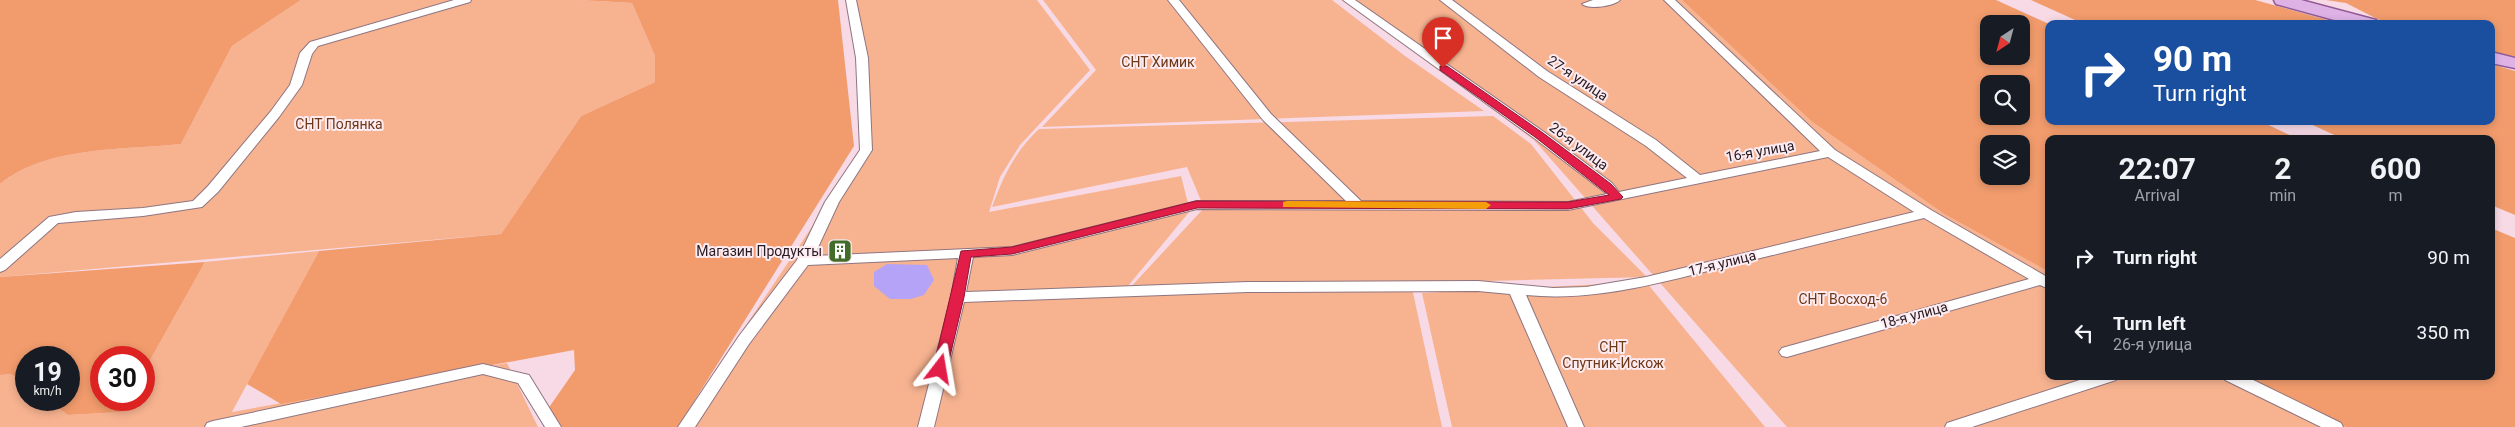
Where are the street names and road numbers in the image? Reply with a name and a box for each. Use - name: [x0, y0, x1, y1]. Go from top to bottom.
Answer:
- street label: 27-я улица: [1545, 52, 1611, 104]
- street label: 26-я улица: [1547, 119, 1611, 173]
- street label: 16-я улица: [1725, 137, 1795, 165]
- street label: 17-я улица: [1686, 247, 1758, 279]
- street label: 18-я улица: [1879, 298, 1949, 332]

